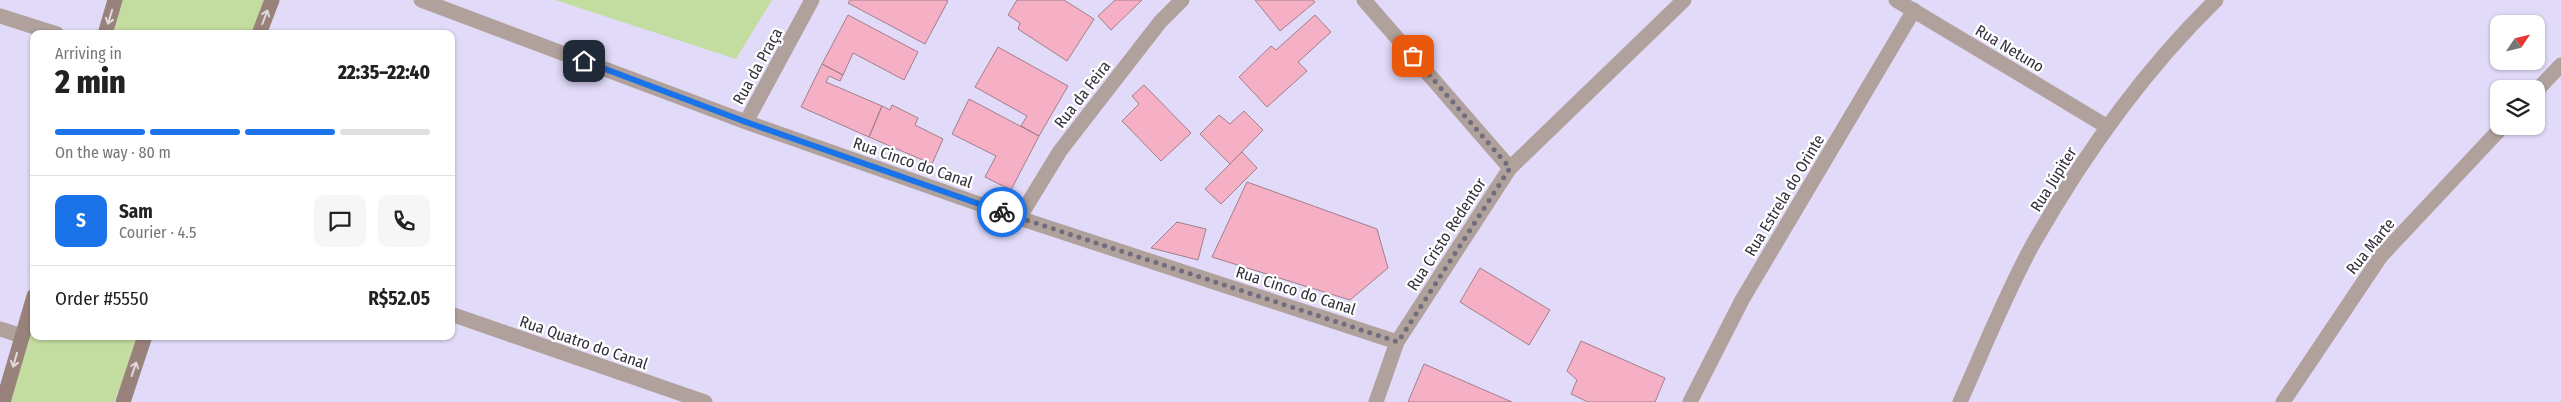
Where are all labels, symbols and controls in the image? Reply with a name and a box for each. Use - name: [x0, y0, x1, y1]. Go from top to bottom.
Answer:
- one-way arrow: [105, 9, 115, 25]
- one-way arrow: [261, 10, 271, 25]
- north arrow: [2490, 15, 2545, 70]
- map controls: [2490, 15, 2545, 135]
- street label: Rua Netuno: [1972, 21, 2048, 76]
- street label: Rua da Praça: [729, 25, 786, 108]
- pin: [1392, 35, 1434, 77]
- pin: [563, 40, 605, 82]
- icon: bag: [1399, 42, 1427, 70]
- text: Arriving in: [55, 44, 122, 63]
- icon: home: [570, 47, 598, 75]
- street label: Rua da Feira: [1050, 57, 1115, 132]
- text: 22:35–22:40: [338, 61, 430, 84]
- text: 2 min: [55, 63, 126, 101]
- button: layers: [2490, 80, 2545, 135]
- street label: Rua Estrela do Orinte: [1741, 131, 1828, 260]
- street label: Rua Cinco do Canal: [851, 133, 975, 192]
- text: On the way · 80 m: [55, 143, 171, 162]
- street label: Rua Júpiter: [2026, 143, 2081, 215]
- street label: Rua Cristo Redentor: [1403, 174, 1490, 294]
- courier: [977, 187, 1027, 237]
- button: chat: [314, 195, 366, 247]
- button: phone: [378, 195, 430, 247]
- icon: bike: [988, 198, 1016, 226]
- text: Sam: [119, 200, 153, 223]
- text: S: [76, 209, 86, 232]
- street label: Rua Marte: [2342, 214, 2399, 278]
- text: Courier · 4.5: [119, 223, 196, 242]
- street label: Rua Cinco do Canal: [1234, 262, 1358, 319]
- text: Order #5550: [55, 287, 149, 310]
- text: R$52.05: [368, 287, 430, 310]
- street label: Rua Quatro do Canal: [517, 312, 650, 373]
- one-way arrow: [10, 351, 20, 367]
- one-way arrow: [130, 362, 139, 377]

